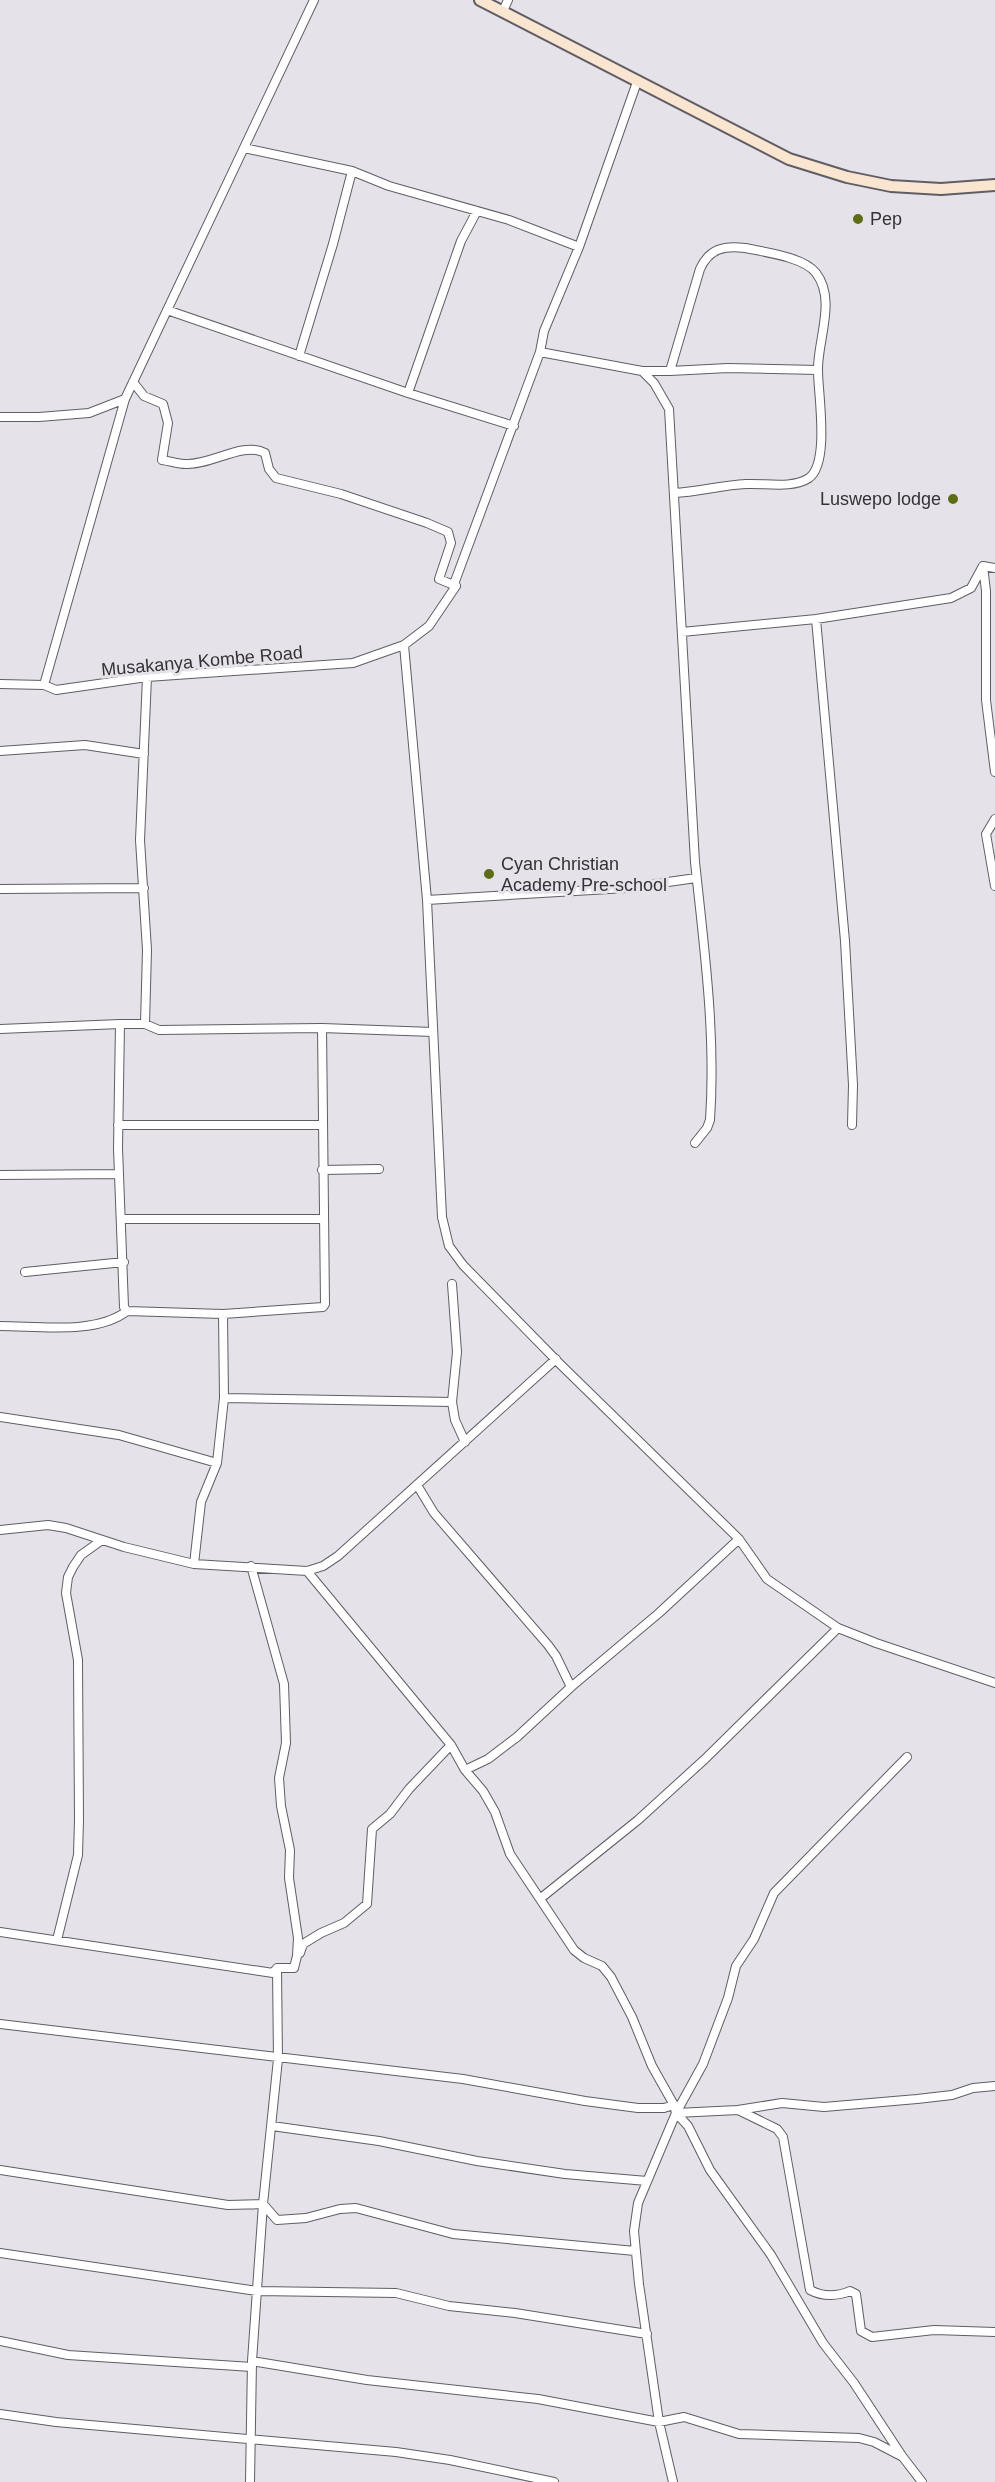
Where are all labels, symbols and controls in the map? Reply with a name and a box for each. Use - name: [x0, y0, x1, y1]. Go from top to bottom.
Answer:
- place label: Pep: [870, 209, 902, 229]
- marker: Pep: [851, 212, 865, 226]
- place label: Luswepo lodge: [820, 489, 941, 509]
- marker: Luswepo lodge: [946, 492, 960, 506]
- street label: Musakanya Kombe Road: [100, 642, 304, 680]
- place label: Cyan Christian Academy Pre-school: [501, 854, 667, 895]
- marker: Cyan Christian Academy Pre-school: [482, 867, 496, 881]

